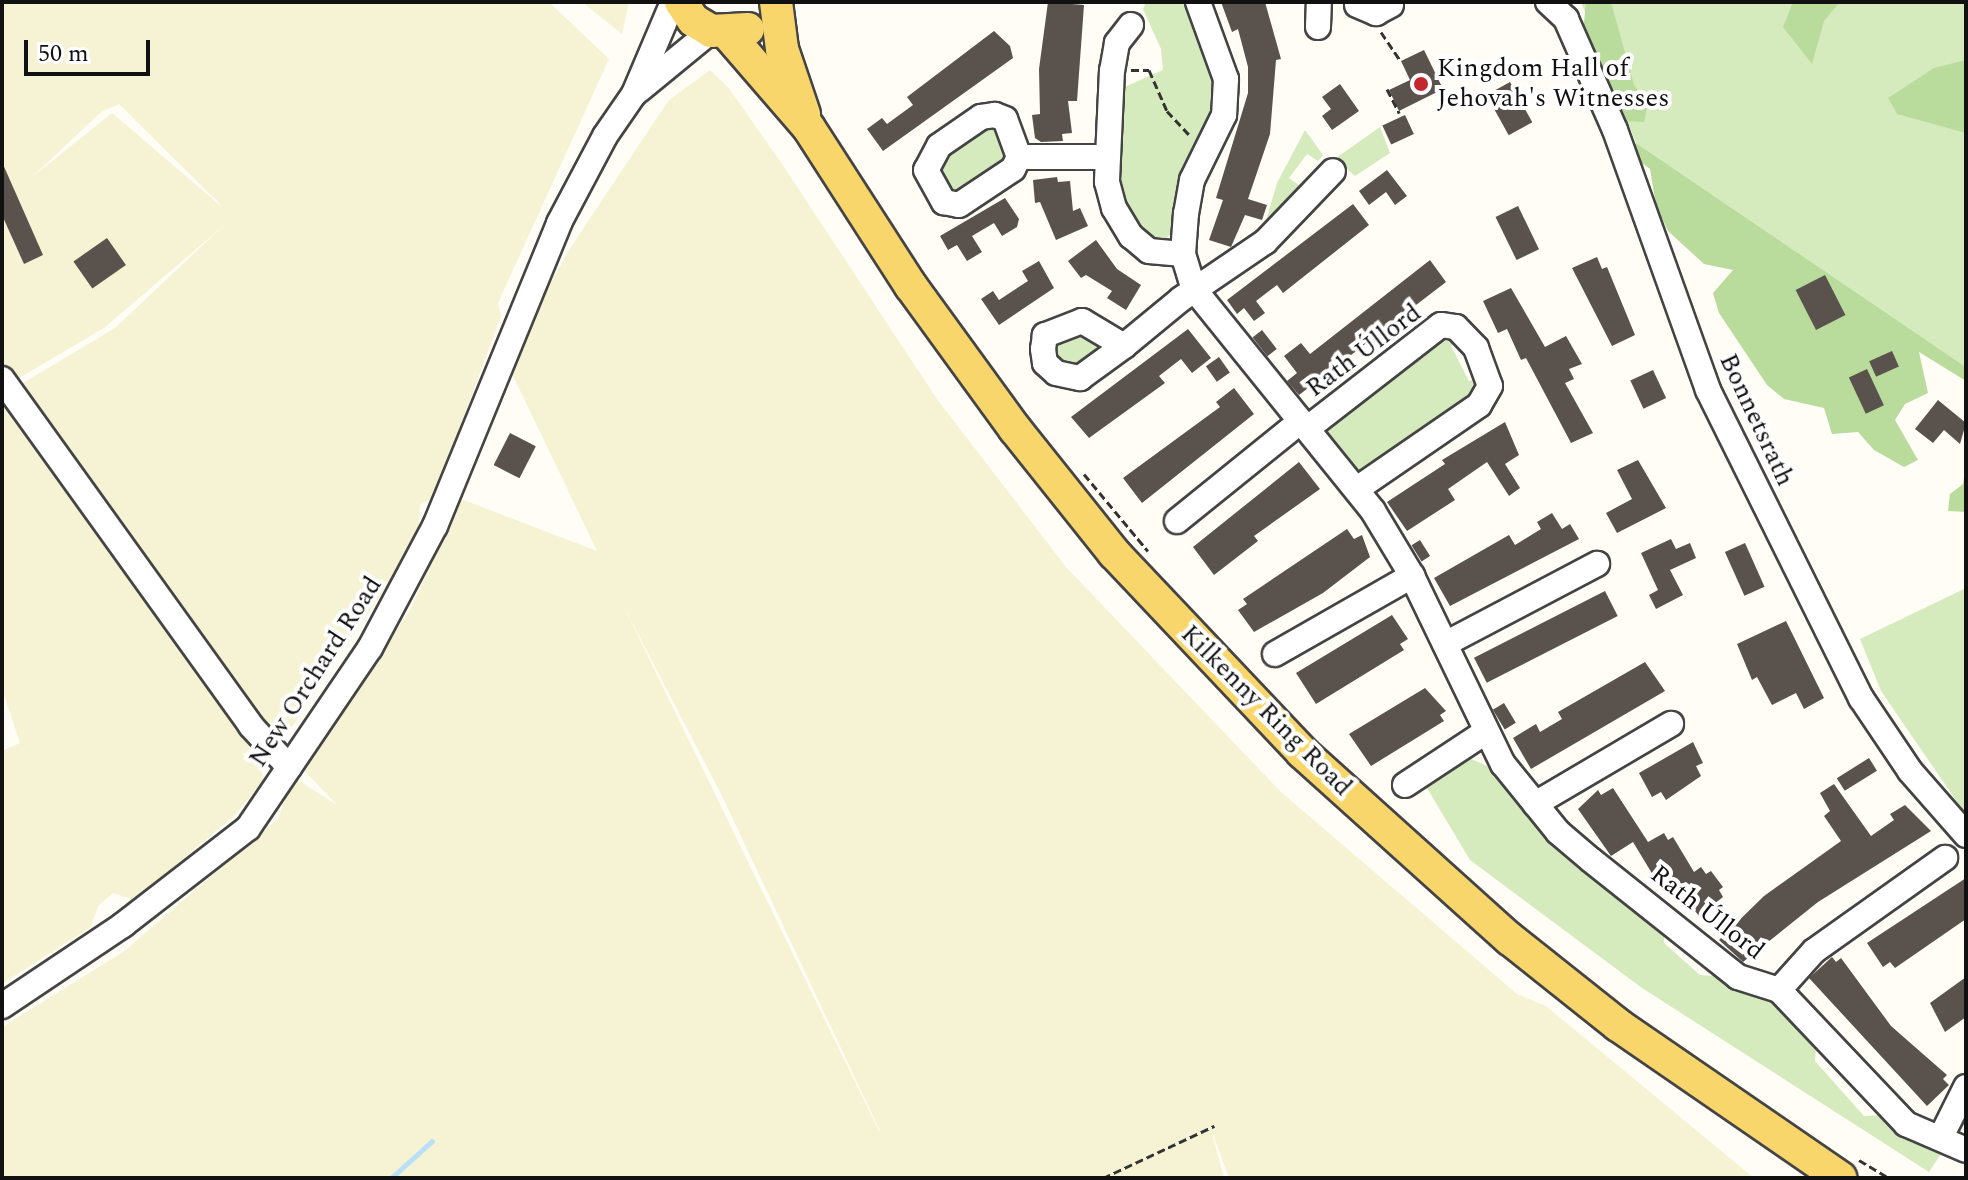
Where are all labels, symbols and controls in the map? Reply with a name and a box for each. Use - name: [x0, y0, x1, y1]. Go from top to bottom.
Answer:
- scale bar: [28, 24, 154, 74]
- text: 50 m: [38, 36, 89, 72]
- place label: Kingdom Hall of Jehovah's Witnesses: [1437, 53, 1669, 114]
- marker: Kingdom Hall of Jehovah's Witnesses: [1412, 75, 1430, 93]
- street label: Rath Úllord: [1300, 298, 1428, 404]
- street label: Bonnetsrath: [1712, 349, 1800, 491]
- street label: New Orchard Road: [243, 571, 389, 773]
- street label: Kilkenny Ring Road: [1174, 619, 1358, 803]
- street label: Rath Úllord: [1644, 859, 1770, 967]

